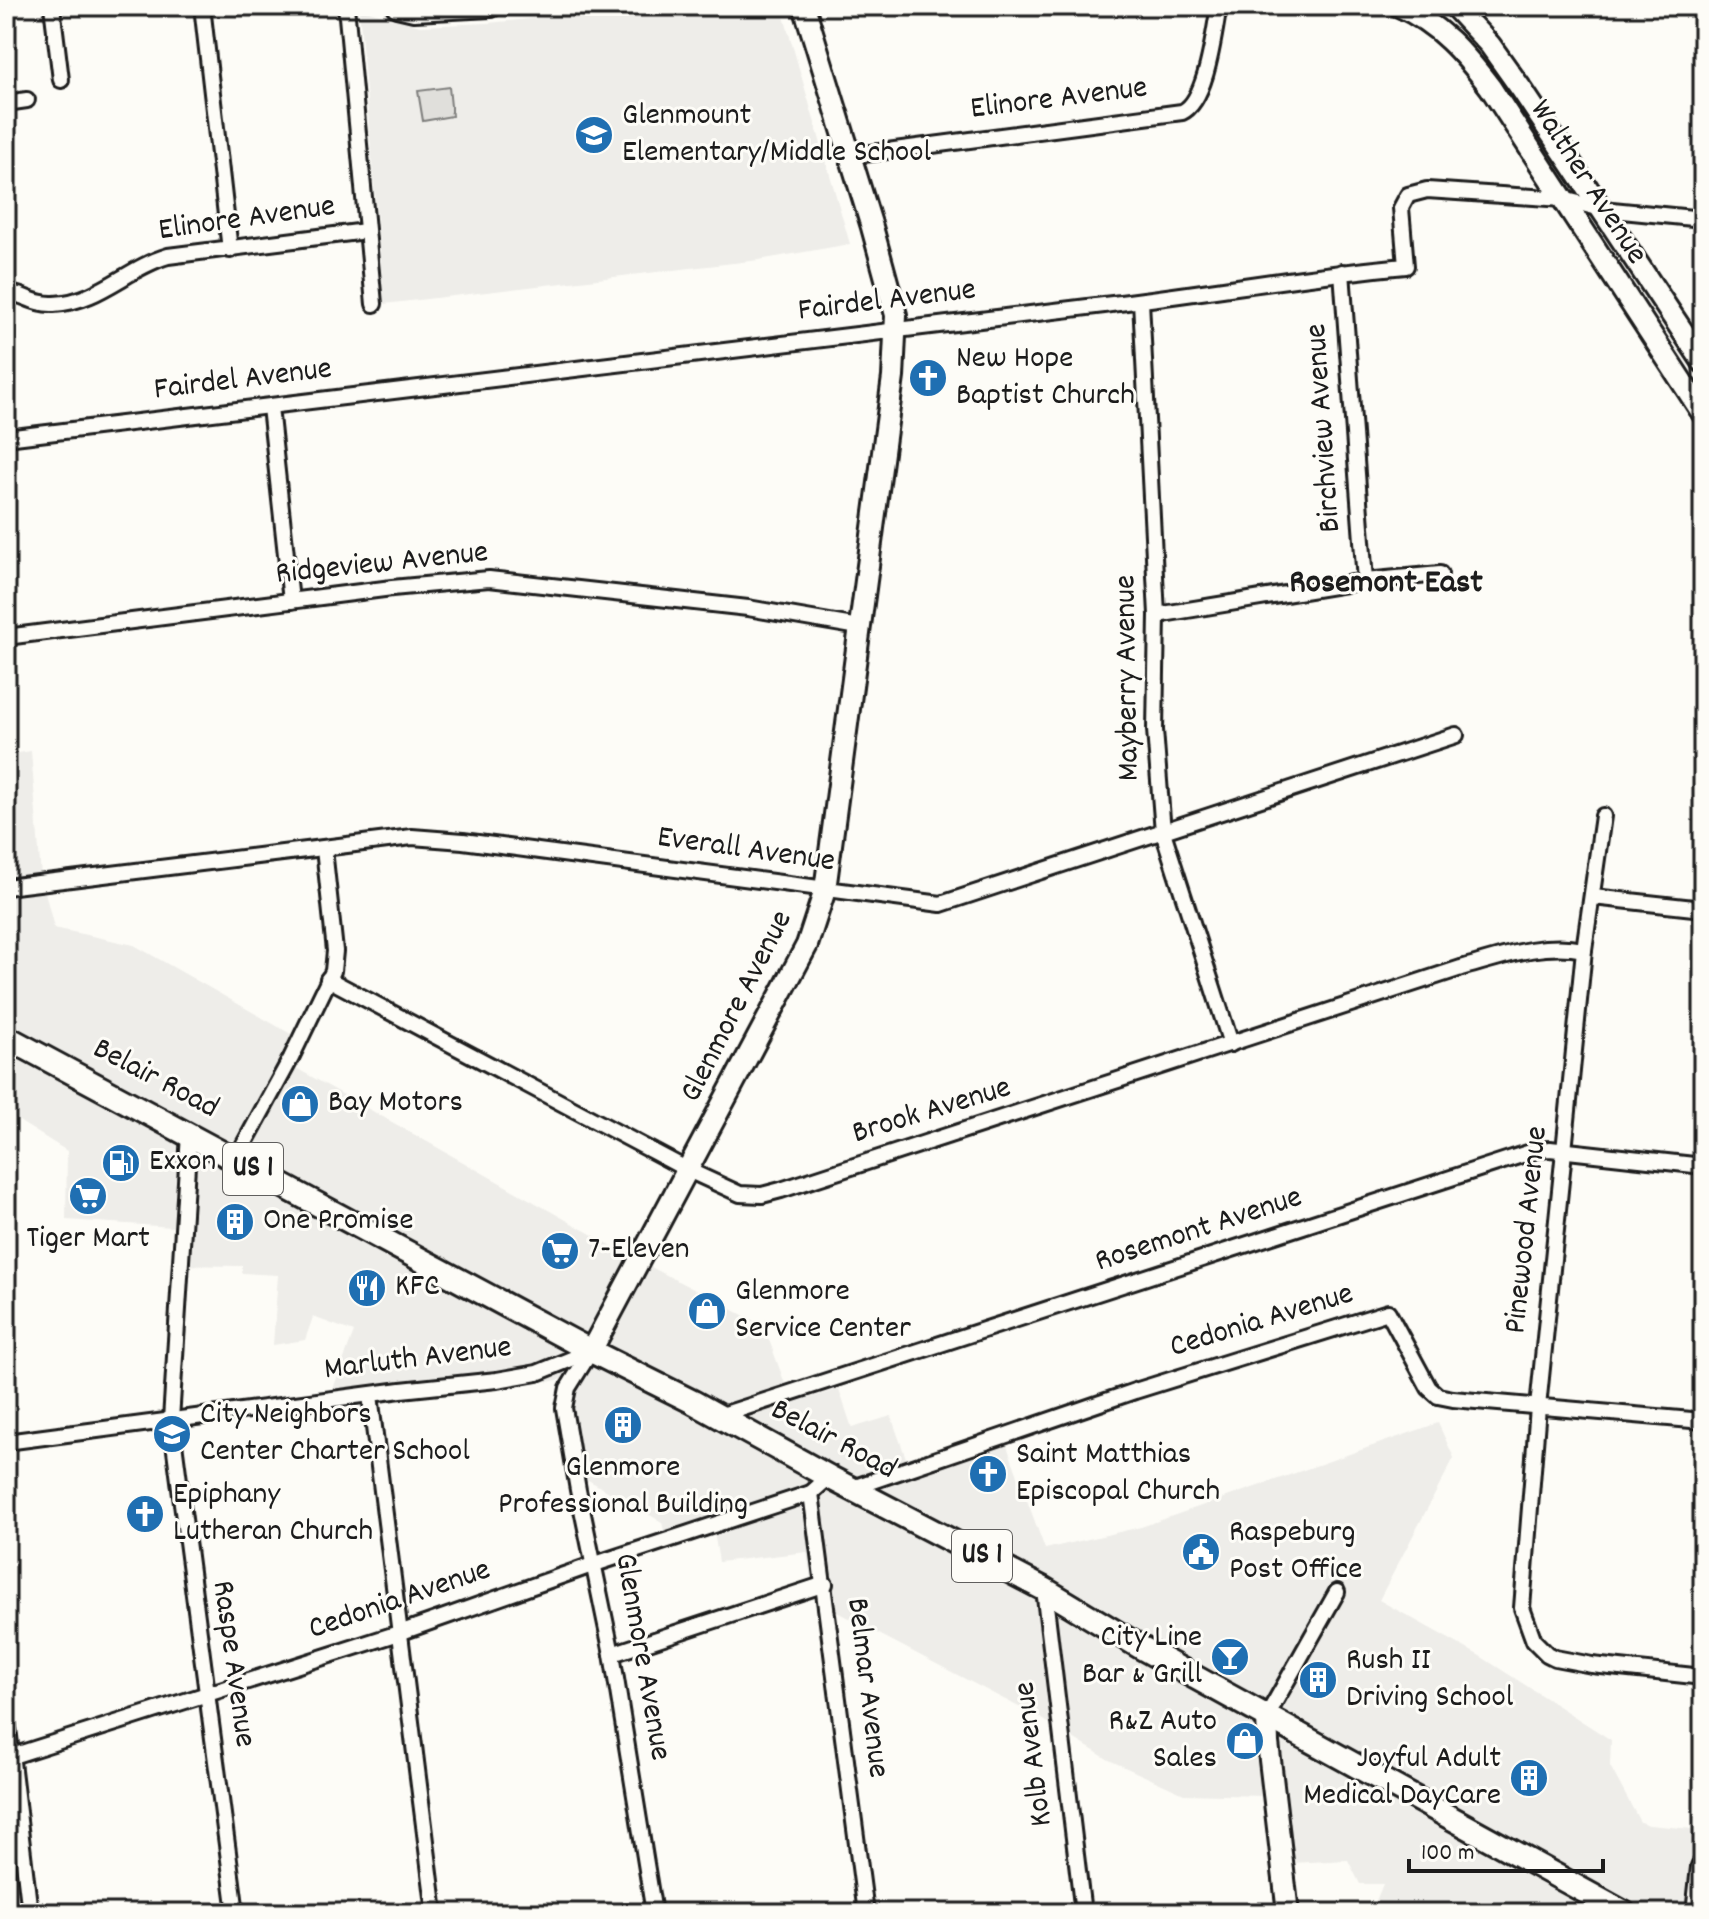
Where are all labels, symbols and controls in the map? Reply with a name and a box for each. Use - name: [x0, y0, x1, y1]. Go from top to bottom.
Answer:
- street label: Elinore Avenue: [968, 66, 1150, 134]
- street label: Walther Avenue: [1516, 92, 1658, 274]
- place label: Glenmount Elementary/Middle School: [622, 94, 932, 177]
- school or university icon: Glenmount Elementary/Middle School: [573, 114, 615, 156]
- street label: Elinore Avenue: [156, 185, 338, 255]
- street label: Fairdel Avenue: [796, 268, 978, 336]
- street label: Birchview Avenue: [1295, 322, 1355, 534]
- place label: New Hope Baptist Church: [956, 337, 1135, 420]
- street label: Fairdel Avenue: [152, 347, 334, 415]
- church icon: New Hope Baptist Church: [907, 357, 949, 399]
- street label: Ridgeview Avenue: [274, 531, 490, 599]
- district label: Rosemont East: [1289, 560, 1483, 609]
- street label: Mayberry Avenue: [1104, 574, 1154, 782]
- street label: Everall Avenue: [654, 816, 838, 886]
- street label: Glenmore Avenue: [670, 903, 806, 1111]
- street label: Belair Road: [84, 1028, 226, 1132]
- street label: Brook Avenue: [847, 1066, 1017, 1158]
- place label: Bay Motors: [328, 1081, 463, 1127]
- shop icon: Bay Motors: [279, 1083, 321, 1125]
- street label: Pinewood Avenue: [1494, 1124, 1562, 1336]
- place label: Exxon: [149, 1140, 216, 1186]
- fuel station icon: Exxon: [100, 1142, 142, 1184]
- road number: US 1: [223, 1143, 283, 1195]
- supermarket icon: Tiger Mart: [67, 1175, 109, 1217]
- street label: Rosemont Avenue: [1090, 1176, 1308, 1286]
- place label: One Promise: [263, 1199, 414, 1245]
- building icon: One Promise: [214, 1201, 256, 1243]
- place label: Tiger Mart: [26, 1217, 150, 1263]
- place label: 7-Eleven: [588, 1228, 690, 1274]
- supermarket icon: 7-Eleven: [539, 1230, 581, 1272]
- place label: KFC: [395, 1265, 440, 1311]
- restaurant icon: KFC: [346, 1267, 388, 1309]
- place label: Glenmore Service Center: [735, 1270, 911, 1353]
- street label: Cedonia Avenue: [1165, 1272, 1359, 1372]
- shop icon: Glenmore Service Center: [686, 1290, 728, 1332]
- street label: Marluth Avenue: [322, 1326, 514, 1394]
- street label: Belair Road: [762, 1389, 904, 1493]
- place label: City Neighbors Center Charter School: [200, 1393, 470, 1476]
- building icon: Glenmore Professional Building: [602, 1404, 644, 1446]
- school or university icon: City Neighbors Center Charter School: [151, 1413, 193, 1455]
- place label: Saint Matthias Episcopal Church: [1016, 1433, 1220, 1516]
- place label: Glenmore Professional Building: [498, 1446, 748, 1529]
- church icon: Saint Matthias Episcopal Church: [967, 1453, 1009, 1495]
- place label: Epiphany Lutheran Church: [173, 1473, 373, 1556]
- church icon: Epiphany Lutheran Church: [124, 1493, 166, 1535]
- place label: Raspeburg Post Office: [1229, 1511, 1362, 1594]
- road number: US 1: [952, 1530, 1012, 1582]
- public building icon: Raspeburg Post Office: [1180, 1531, 1222, 1573]
- street label: Cedonia Avenue: [303, 1548, 497, 1654]
- street label: Glenmore Avenue: [600, 1550, 682, 1764]
- street label: Raspe Avenue: [198, 1578, 266, 1750]
- street label: Belmar Avenue: [832, 1596, 900, 1780]
- place label: City Line Bar & Grill: [1082, 1616, 1202, 1699]
- bar icon: City Line Bar & Grill: [1209, 1636, 1251, 1678]
- place label: Rush II Driving School: [1346, 1639, 1514, 1722]
- building icon: Rush II Driving School: [1297, 1659, 1339, 1701]
- street label: Kolb Avenue: [1003, 1679, 1067, 1829]
- place label: R&Z Auto Sales: [1109, 1700, 1217, 1783]
- shop icon: R&Z Auto Sales: [1224, 1720, 1266, 1762]
- place label: Joyful Adult Medical DayCare: [1303, 1737, 1501, 1820]
- building icon: Joyful Adult Medical DayCare: [1508, 1757, 1550, 1799]
- scale bar: [1409, 1823, 1603, 1873]
- text: 100 m: [1421, 1837, 1474, 1871]

